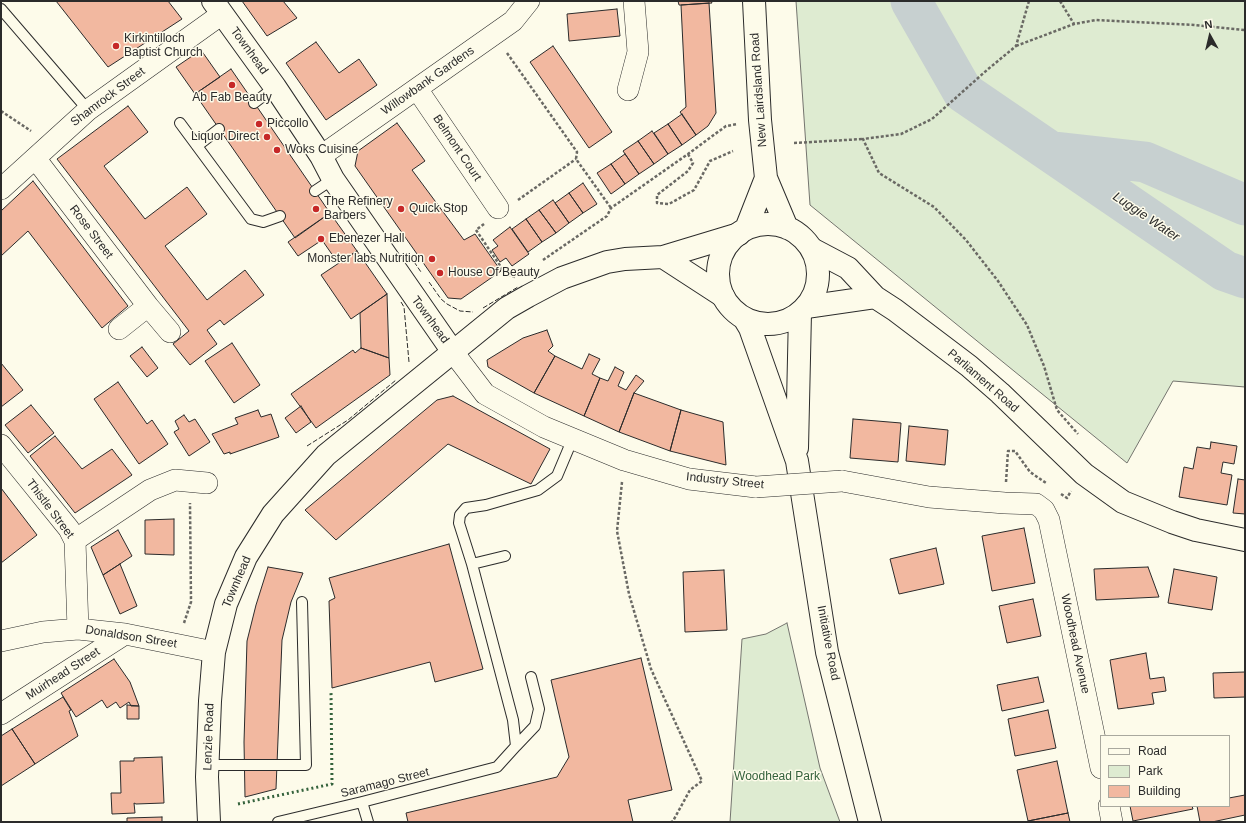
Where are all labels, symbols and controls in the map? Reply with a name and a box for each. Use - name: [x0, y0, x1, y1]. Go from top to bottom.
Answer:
- north arrow: [1190, 16, 1230, 56]
- text: N: [1204, 18, 1213, 31]
- street label: Townhead: [227, 25, 271, 77]
- place label: Kirkintilloch Baptist Church: [124, 32, 203, 60]
- street label: New Lairdsland Road: [748, 32, 770, 148]
- marker: Kirkintilloch Baptist Church: [111, 41, 121, 51]
- street label: Willowbank Gardens: [379, 44, 477, 118]
- street label: Shamrock Street: [68, 64, 148, 130]
- marker: Ab Fab Beauty: [227, 80, 237, 90]
- place label: Ab Fab Beauty: [192, 91, 272, 105]
- street label: Belmont Court: [430, 112, 484, 184]
- place label: Piccollo: [267, 117, 308, 131]
- marker: Piccollo: [254, 119, 264, 129]
- place label: Liquor Direct: [191, 130, 259, 144]
- marker: Liquor Direct: [262, 132, 272, 142]
- place label: Woks Cuisine: [285, 143, 358, 157]
- marker: Woks Cuisine: [272, 145, 282, 155]
- water label: Luggie Water: [1110, 189, 1182, 245]
- place label: The Refinery Barbers: [324, 195, 393, 223]
- street label: Rose Street: [66, 202, 116, 262]
- place label: Quick Stop: [409, 202, 468, 216]
- marker: The Refinery Barbers: [311, 204, 321, 214]
- marker: Quick Stop: [396, 204, 406, 214]
- place label: Ebenezer Hall: [329, 232, 404, 246]
- marker: Ebenezer Hall: [316, 234, 326, 244]
- place label: Monster labs Nutrition: [307, 252, 424, 266]
- marker: Monster labs Nutrition: [427, 254, 437, 264]
- place label: House Of Beauty: [448, 266, 539, 280]
- marker: House Of Beauty: [435, 268, 445, 278]
- street label: Townhead: [408, 294, 452, 346]
- street label: Parliament Road: [945, 346, 1021, 416]
- street label: Industry Street: [685, 470, 765, 492]
- street label: Thistle Street: [23, 476, 77, 542]
- street label: Townhead: [220, 554, 254, 610]
- street label: Woodhead Avenue: [1057, 593, 1093, 695]
- street label: Initiative Road: [814, 604, 842, 682]
- street label: Donaldson Street: [84, 623, 178, 651]
- street label: Muirhead Street: [23, 645, 103, 703]
- street label: Lenzie Road: [201, 703, 217, 771]
- legend: [1100, 735, 1230, 807]
- text: Road: [1138, 744, 1167, 758]
- text: Park: [1138, 764, 1163, 778]
- street label: Saramago Street: [339, 765, 431, 801]
- park label: Woodhead Park: [734, 770, 820, 784]
- text: Building: [1138, 784, 1181, 798]

